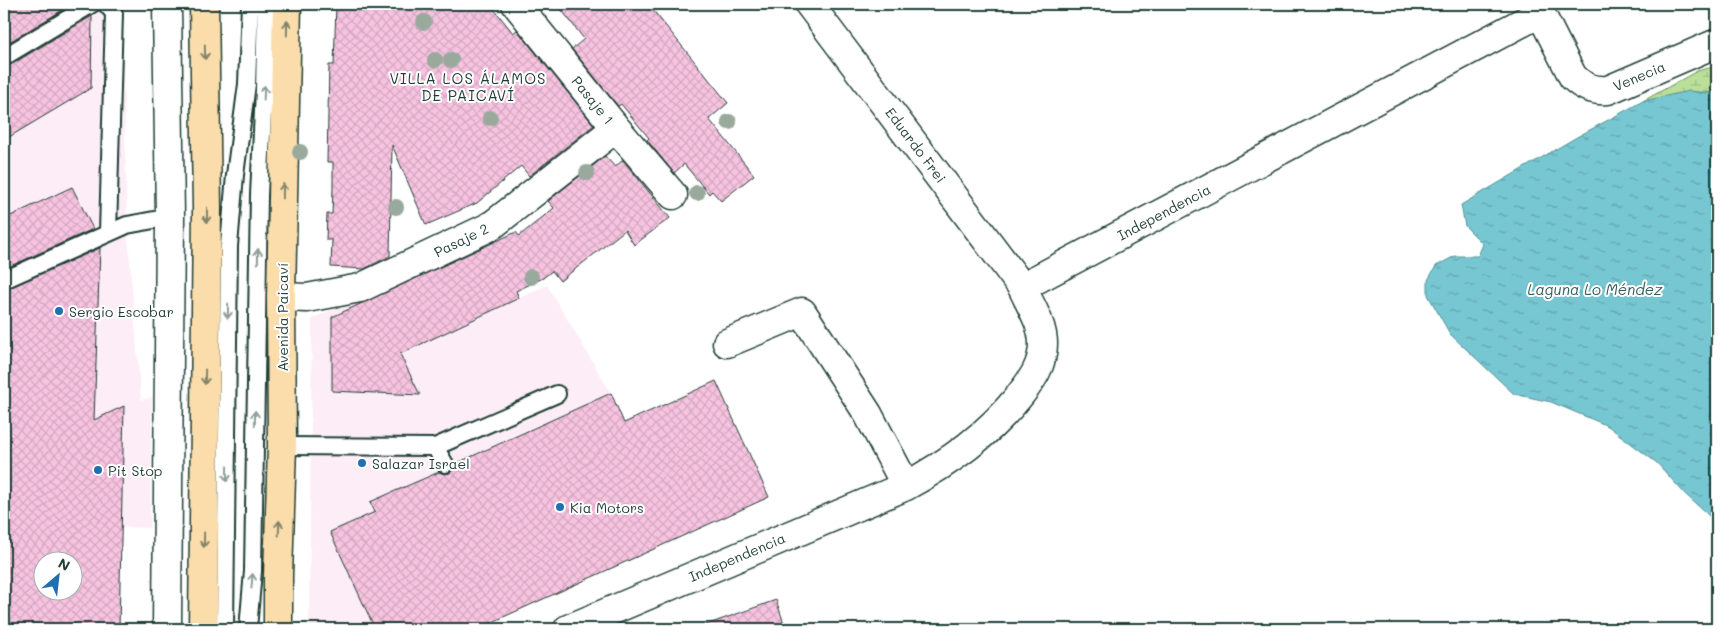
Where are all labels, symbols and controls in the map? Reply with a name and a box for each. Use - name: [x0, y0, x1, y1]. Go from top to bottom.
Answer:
- one-way arrow: [282, 20, 292, 36]
- one-way arrow: [200, 44, 210, 60]
- street label: Venecia: [1610, 56, 1668, 96]
- district label: VILLA LOS ÁLAMOS DE PAICAVÍ: [389, 68, 547, 105]
- street label: Pasaje 1: [568, 72, 618, 128]
- one-way arrow: [259, 86, 269, 102]
- street label: Eduardo Frei: [881, 103, 951, 187]
- street label: Independencia: [1114, 179, 1214, 245]
- one-way arrow: [278, 183, 288, 199]
- one-way arrow: [202, 206, 212, 223]
- street label: Pasaje 2: [431, 219, 491, 261]
- one-way arrow: [253, 248, 263, 264]
- street label: Avenida Paicaví: [273, 263, 292, 371]
- water label: Laguna Lo Méndez: [1528, 279, 1663, 299]
- place label: Sergio Escobar: [69, 302, 174, 321]
- one-way arrow: [223, 302, 233, 319]
- marker: Sergio Escobar: [53, 305, 65, 317]
- one-way arrow: [201, 369, 210, 385]
- one-way arrow: [251, 410, 260, 426]
- place label: Salazar Israel: [372, 454, 470, 473]
- marker: Salazar Israel: [356, 457, 368, 469]
- place label: Pit Stop: [108, 461, 162, 480]
- marker: Pit Stop: [92, 464, 104, 476]
- one-way arrow: [222, 465, 232, 481]
- place label: Kia Motors: [570, 498, 644, 517]
- marker: Kia Motors: [554, 501, 566, 513]
- one-way arrow: [275, 520, 284, 536]
- street label: Independencia: [686, 528, 788, 586]
- one-way arrow: [199, 532, 209, 548]
- north arrow: [32, 550, 82, 600]
- text: N: [55, 553, 73, 575]
- one-way arrow: [248, 573, 257, 589]

